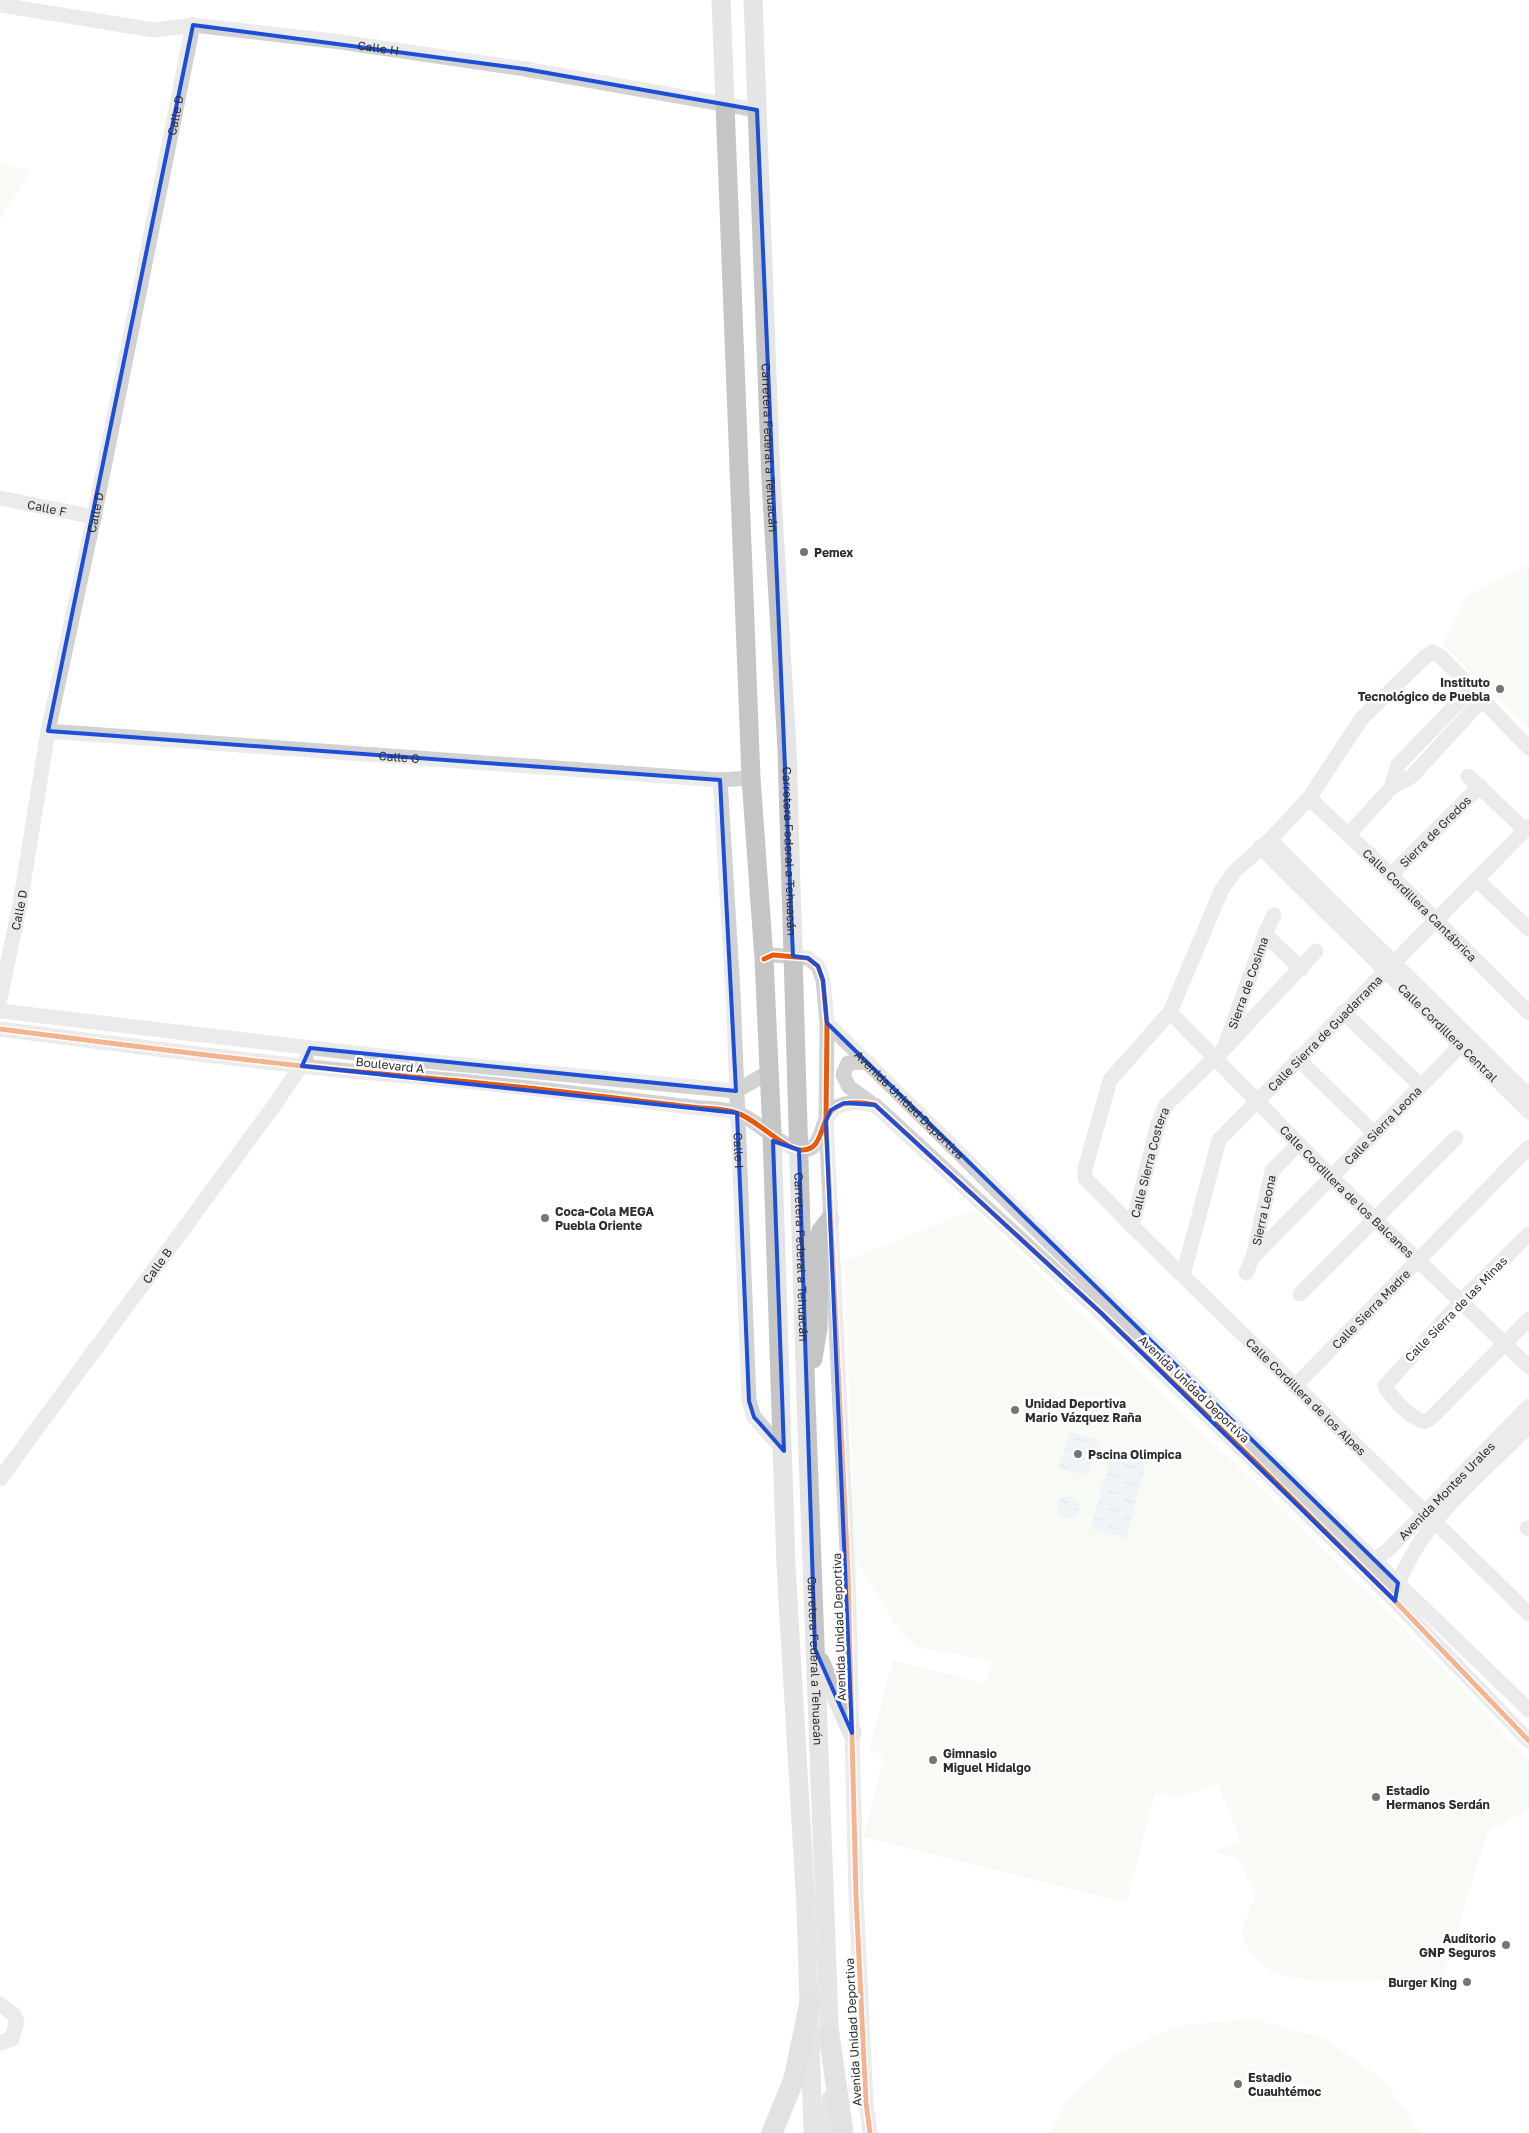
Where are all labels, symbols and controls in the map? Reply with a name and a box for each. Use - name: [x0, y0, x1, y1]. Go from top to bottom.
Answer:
- street label: Calle H: [357, 37, 400, 58]
- street label: Calle D: [163, 94, 186, 137]
- street label: Carretera Federal a Tehuacán: [759, 363, 782, 533]
- street label: Calle D: [83, 491, 106, 534]
- street label: Calle F: [26, 496, 68, 519]
- place label: Pemex: [814, 545, 853, 560]
- marker: Pemex: [798, 546, 810, 558]
- place label: Instituto Tecnológico de Puebla: [1358, 675, 1490, 704]
- marker: Instituto Tecnológico de Puebla: [1494, 683, 1506, 695]
- street label: Calle G: [378, 748, 420, 766]
- street label: Carretera Federal a Tehuacán: [780, 766, 800, 936]
- street label: Sierra de Gredos: [1396, 792, 1474, 870]
- street label: Calle Cordillera Cantábrica: [1360, 845, 1480, 964]
- street label: Calle D: [7, 889, 30, 932]
- street label: Sierra de Cosima: [1224, 935, 1271, 1031]
- street label: Calle Sierra de Guadarrama: [1264, 972, 1385, 1094]
- street label: Calle Cordillera Central: [1395, 980, 1501, 1085]
- street label: Avenida Unidad Deportiva: [851, 1047, 968, 1162]
- street label: Boulevard A: [355, 1054, 425, 1076]
- street label: Calle Sierra Leona: [1340, 1083, 1424, 1168]
- street label: Calle Sierra Costera: [1127, 1105, 1172, 1219]
- street label: Calle Cordillera de los Balcanes: [1277, 1122, 1417, 1260]
- street label: Calle I: [731, 1132, 747, 1169]
- street label: Carretera Federal a Tehuacán: [792, 1172, 812, 1342]
- street label: Sierra Leona: [1248, 1173, 1278, 1247]
- place label: Coca-Cola MEGA Puebla Oriente: [555, 1204, 655, 1233]
- marker: Coca-Cola MEGA Puebla Oriente: [539, 1212, 551, 1224]
- street label: Calle B: [139, 1245, 175, 1286]
- street label: Calle Sierra de las Minas: [1402, 1253, 1510, 1365]
- street label: Calle Sierra Madre: [1328, 1266, 1413, 1352]
- street label: Avenida Unidad Deportiva: [1135, 1332, 1253, 1446]
- street label: Calle Cordillera de los Alpes: [1243, 1334, 1369, 1458]
- place label: Unidad Deportiva Mario Vázquez Raña: [1025, 1396, 1142, 1425]
- marker: Unidad Deportiva Mario Vázquez Raña: [1009, 1404, 1021, 1416]
- street label: Avenida Montes Urales: [1395, 1438, 1498, 1543]
- place label: Pscina Olimpica: [1088, 1447, 1182, 1462]
- marker: Pscina Olimpica: [1072, 1448, 1084, 1460]
- street label: Avenida Unidad Deportiva: [829, 1553, 849, 1701]
- street label: Carretera Federal a Tehuacán: [805, 1576, 826, 1746]
- place label: Gimnasio Miguel Hidalgo: [943, 1746, 1031, 1775]
- marker: Gimnasio Miguel Hidalgo: [927, 1754, 939, 1766]
- place label: Estadio Hermanos Serdán: [1386, 1783, 1490, 1812]
- marker: Estadio Hermanos Serdán: [1370, 1791, 1382, 1803]
- place label: Auditorio GNP Seguros: [1419, 1931, 1496, 1960]
- marker: Auditorio GNP Seguros: [1500, 1939, 1512, 1951]
- street label: Avenida Unidad Deportiva: [842, 1957, 864, 2107]
- place label: Burger King: [1388, 1975, 1457, 1990]
- marker: Burger King: [1461, 1976, 1473, 1988]
- place label: Estadio Cuauhtémoc: [1248, 2070, 1322, 2099]
- marker: Estadio Cuauhtémoc: [1232, 2078, 1244, 2090]

